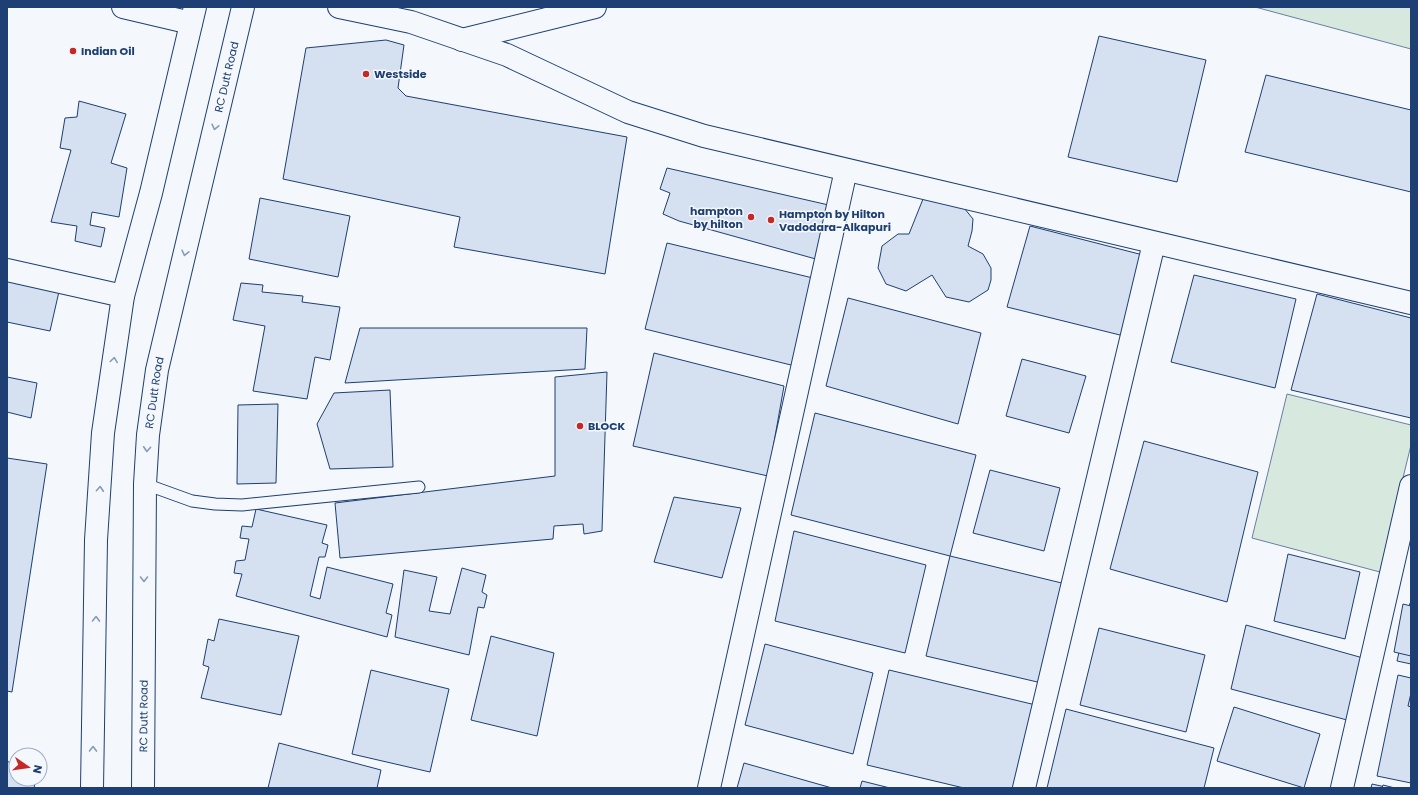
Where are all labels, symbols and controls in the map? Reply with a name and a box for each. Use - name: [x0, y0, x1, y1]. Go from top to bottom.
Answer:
- street label: RC Dutt Road: [210, 40, 243, 114]
- place label: Indian Oil: [81, 43, 135, 59]
- marker: Indian Oil: [68, 46, 78, 56]
- place label: Westside: [374, 66, 427, 82]
- marker: Westside: [361, 69, 371, 79]
- one-way arrow: [211, 123, 219, 130]
- place label: hampton by hilton: [690, 203, 743, 232]
- place label: Hampton by Hilton Vadodara-Alkapuri: [779, 206, 891, 235]
- marker: hampton by hilton: [746, 212, 756, 222]
- marker: Hampton by Hilton Vadodara-Alkapuri: [766, 215, 776, 225]
- one-way arrow: [181, 250, 189, 256]
- street label: RC Dutt Road: [141, 355, 168, 430]
- one-way arrow: [109, 357, 118, 363]
- place label: BLOCK: [588, 418, 626, 434]
- marker: BLOCK: [575, 421, 585, 431]
- one-way arrow: [142, 446, 151, 452]
- one-way arrow: [95, 486, 104, 492]
- one-way arrow: [140, 576, 148, 582]
- one-way arrow: [91, 616, 100, 622]
- street label: RC Dutt Road: [135, 680, 152, 752]
- one-way arrow: [89, 746, 97, 752]
- north arrow: [8, 747, 48, 787]
- text: N: [29, 763, 46, 775]

